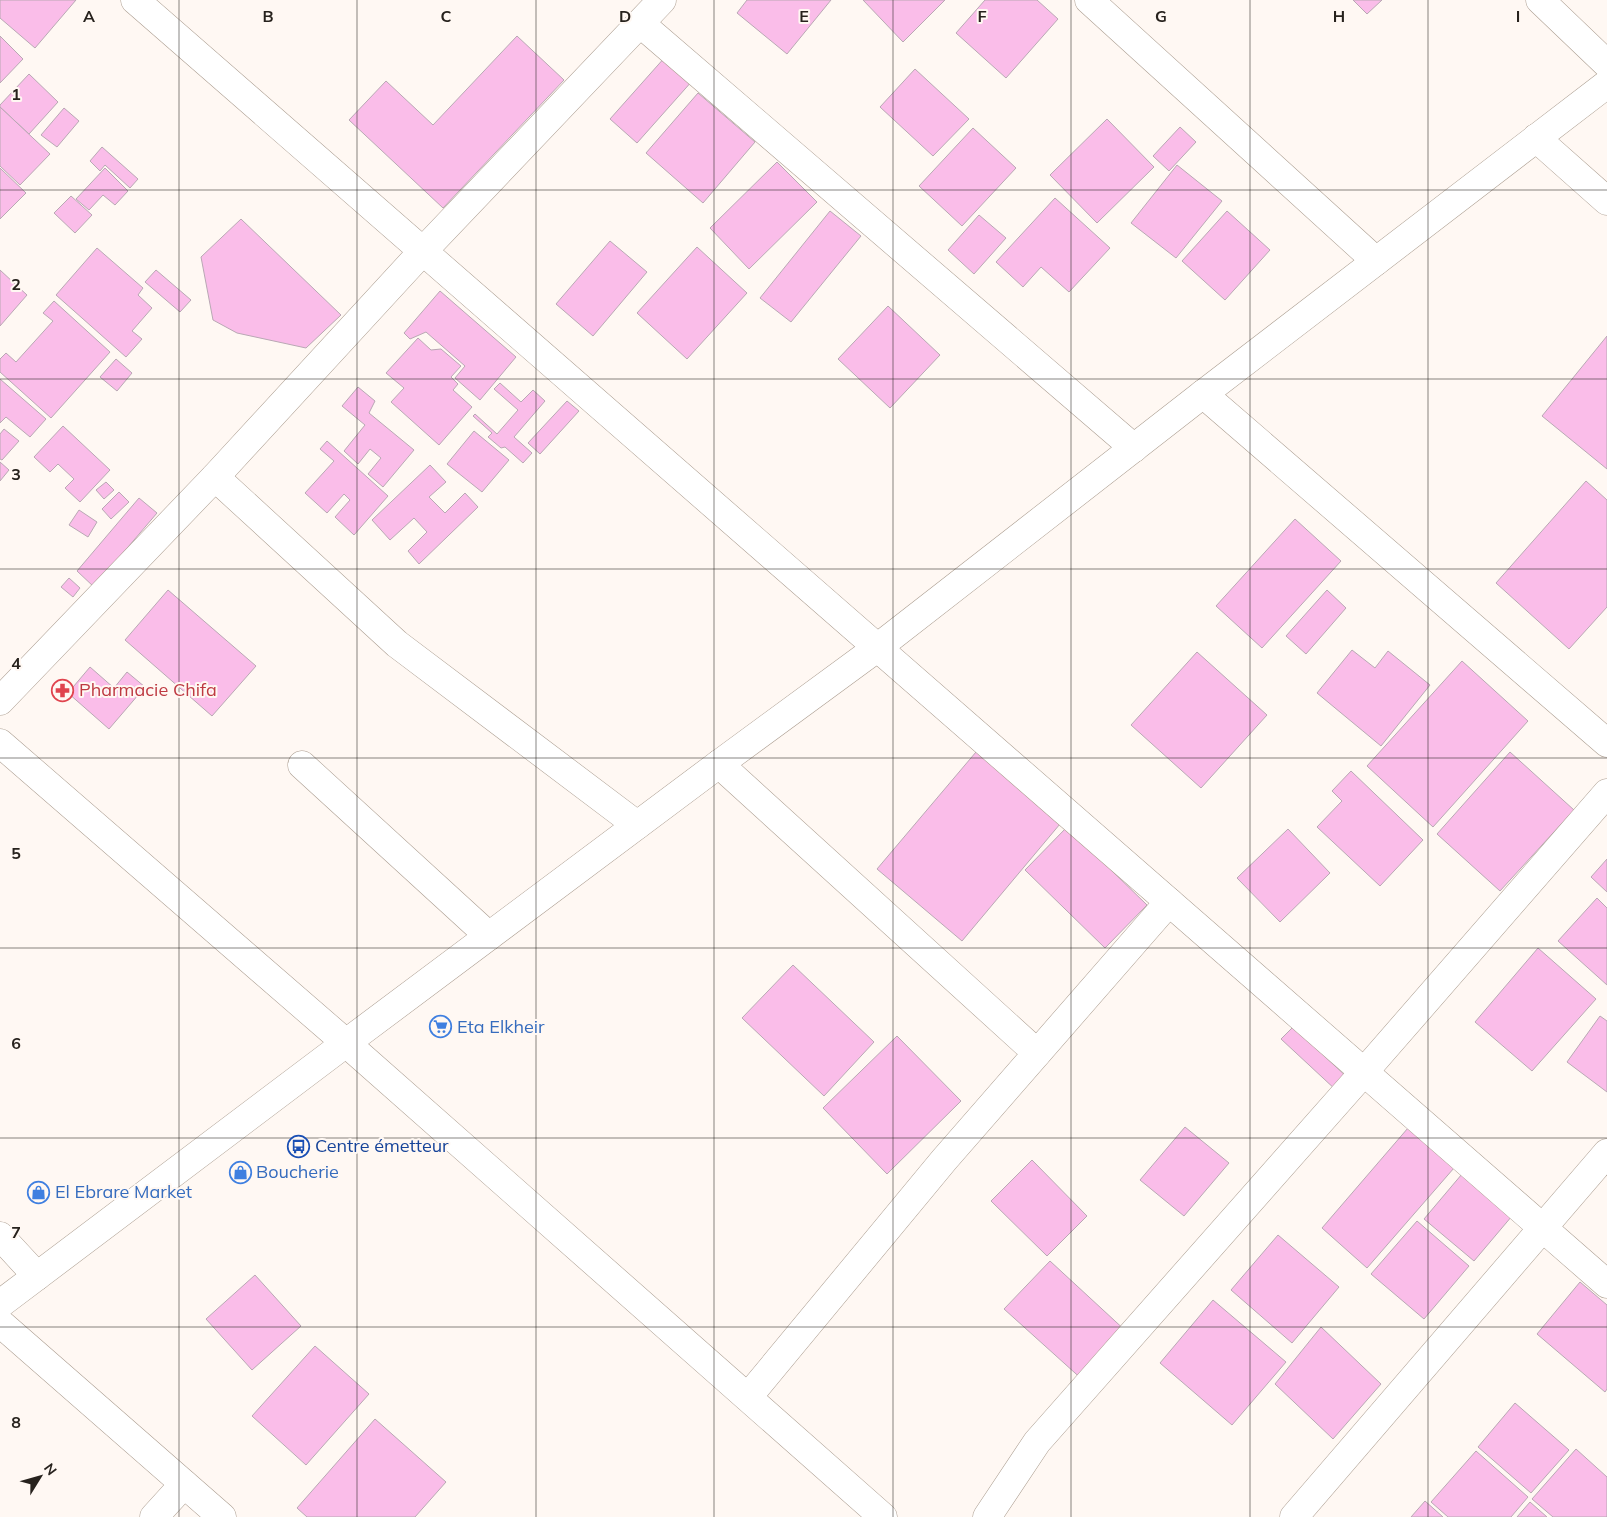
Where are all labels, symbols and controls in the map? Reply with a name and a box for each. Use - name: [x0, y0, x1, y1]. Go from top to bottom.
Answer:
- text: A: [83, 6, 95, 26]
- text: B: [262, 6, 274, 26]
- text: C: [441, 6, 452, 26]
- text: D: [619, 6, 631, 26]
- text: E: [799, 6, 809, 26]
- text: F: [977, 6, 987, 26]
- text: G: [1155, 6, 1167, 26]
- text: H: [1333, 6, 1345, 26]
- text: I: [1516, 6, 1520, 26]
- text: 1: [11, 84, 21, 104]
- text: 2: [11, 274, 21, 294]
- text: 3: [11, 464, 21, 484]
- text: 4: [11, 653, 21, 673]
- pharmacy icon: Pharmacie Chifa: [51, 678, 75, 702]
- place label: Pharmacie Chifa: [79, 678, 217, 701]
- text: 5: [11, 843, 21, 863]
- supermarket icon: Eta Elkheir: [429, 1015, 453, 1039]
- place label: Eta Elkheir: [457, 1015, 545, 1038]
- text: 6: [11, 1033, 21, 1053]
- bus stop icon: Centre émetteur: [287, 1134, 311, 1158]
- place label: Centre émetteur: [315, 1134, 449, 1157]
- shop icon: Boucherie: [228, 1160, 252, 1184]
- place label: Boucherie: [256, 1160, 339, 1183]
- shop icon: El Ebrare Market: [27, 1180, 51, 1204]
- place label: El Ebrare Market: [55, 1180, 192, 1203]
- text: 7: [11, 1222, 21, 1242]
- text: 8: [11, 1412, 21, 1432]
- north arrow: [15, 1452, 65, 1502]
- text: N: [40, 1460, 61, 1479]

